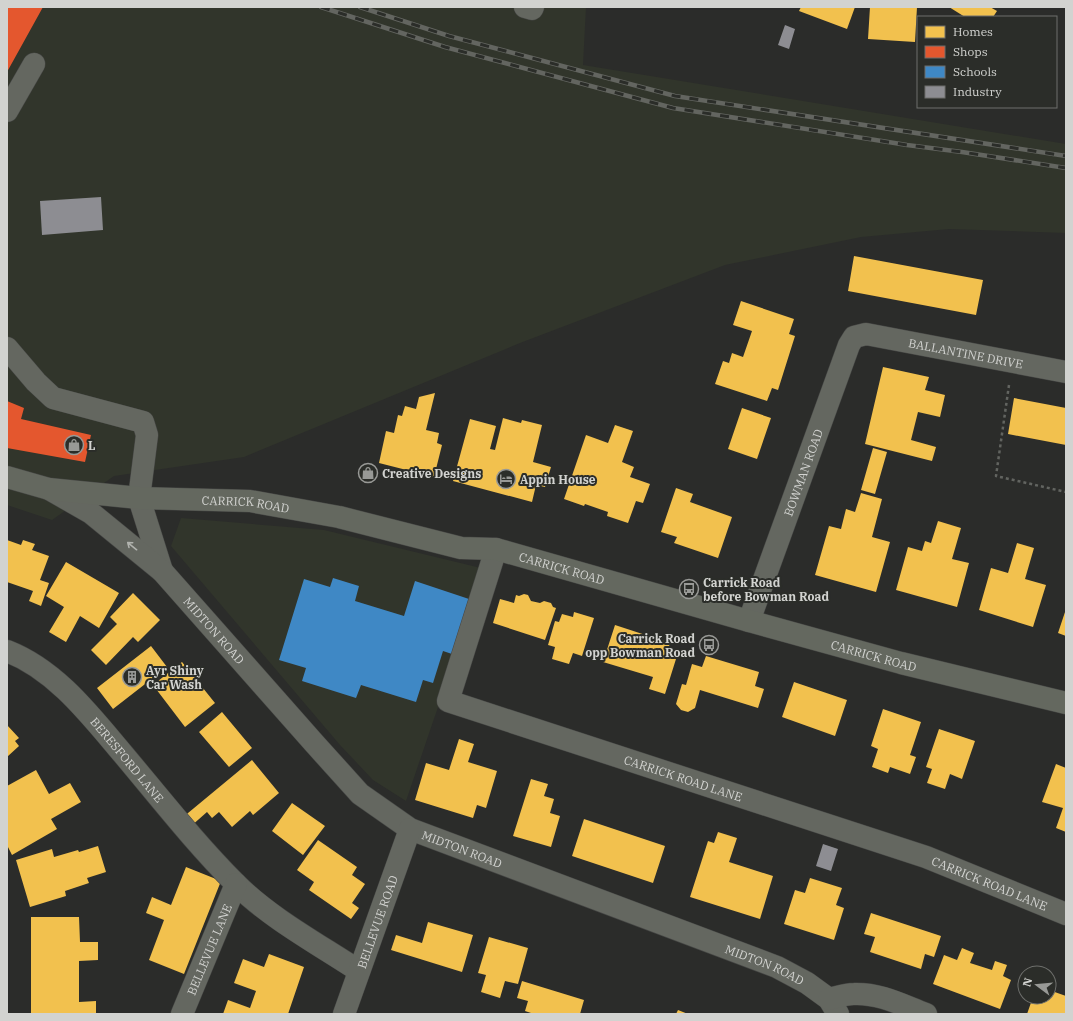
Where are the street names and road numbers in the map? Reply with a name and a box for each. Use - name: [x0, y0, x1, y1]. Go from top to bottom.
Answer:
- street label: BALLANTINE DRIVE: [907, 335, 1024, 371]
- street label: BOWMAN ROAD: [780, 427, 826, 518]
- street label: CARRICK ROAD: [202, 492, 291, 515]
- street label: CARRICK ROAD: [517, 548, 606, 587]
- street label: MIDTON ROAD: [181, 594, 248, 667]
- street label: CARRICK ROAD: [829, 637, 918, 674]
- street label: BERESFORD LANE: [88, 714, 167, 805]
- street label: CARRICK ROAD LANE: [622, 752, 744, 804]
- street label: MIDTON ROAD: [420, 827, 504, 870]
- street label: CARRICK ROAD LANE: [930, 853, 1050, 913]
- street label: BELLEVUE ROAD: [353, 873, 400, 970]
- street label: BELLEVUE LANE: [183, 901, 234, 997]
- street label: MIDTON ROAD: [723, 941, 807, 988]

